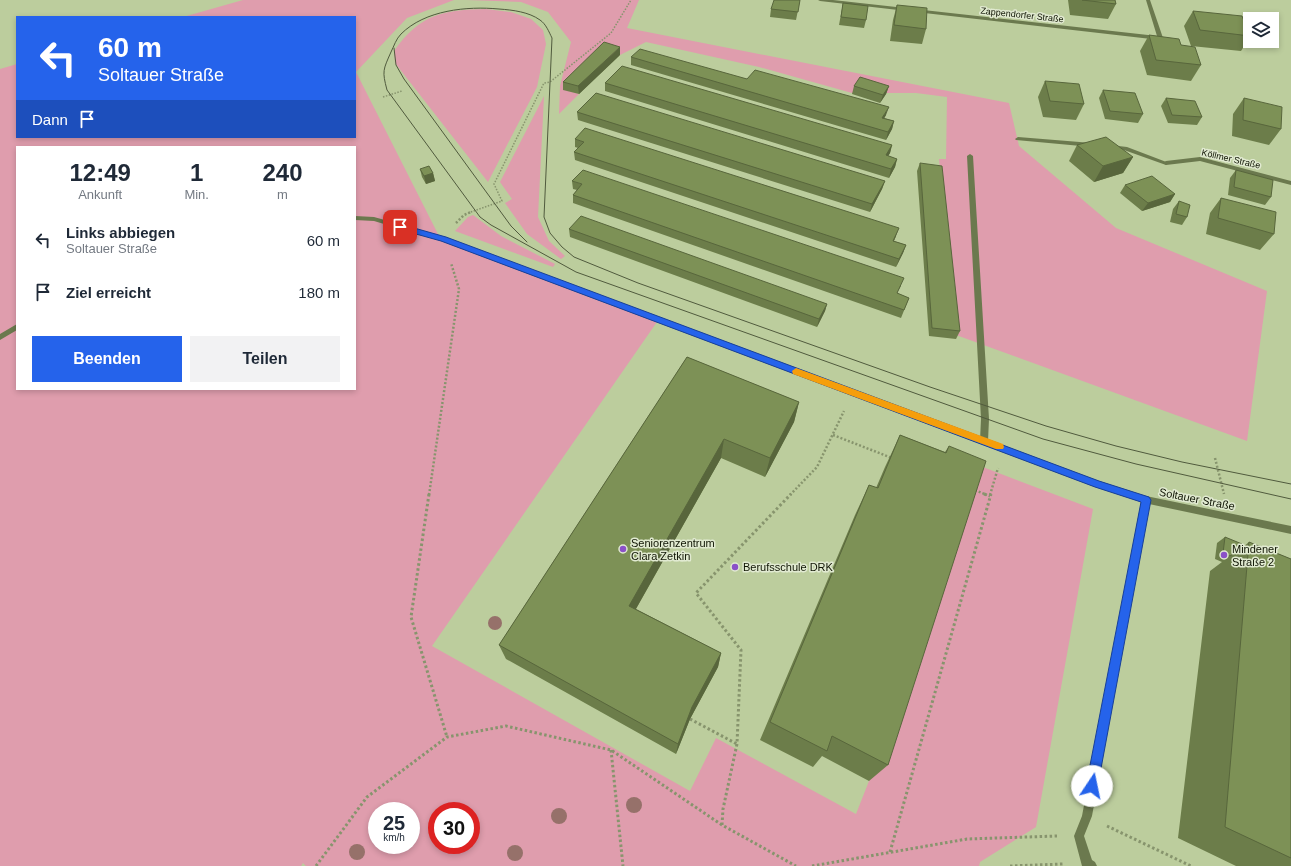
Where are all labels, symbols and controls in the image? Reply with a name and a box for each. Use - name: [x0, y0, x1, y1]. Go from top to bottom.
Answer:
- street label: Zappendorfer Straße: [980, 6, 1064, 24]
- map controls: [1243, 12, 1279, 48]
- button: layers: [1243, 12, 1279, 48]
- icon: left: [32, 32, 84, 84]
- text: 60 m: [98, 32, 162, 63]
- text: Soltauer Straße: [98, 65, 224, 85]
- icon: arrive: [76, 108, 98, 130]
- text: Dann: [32, 111, 68, 128]
- street label: Köllmer Straße: [1201, 147, 1261, 171]
- text: 12:49: [70, 159, 131, 186]
- text: 1: [190, 159, 203, 186]
- text: 240: [262, 159, 303, 186]
- text: Ankunft: [78, 187, 122, 202]
- text: Min.: [184, 187, 209, 202]
- text: m: [277, 187, 288, 202]
- pin: [383, 210, 417, 244]
- icon: arrive: [389, 216, 411, 238]
- text: Links abbiegen: [66, 224, 175, 241]
- icon: left: [32, 229, 54, 251]
- text: 60 m: [307, 232, 340, 249]
- text: Soltauer Straße: [66, 241, 157, 256]
- icon: arrive: [32, 281, 54, 303]
- text: Ziel erreicht: [66, 284, 151, 301]
- text: 180 m: [298, 284, 340, 301]
- button: Beenden: [32, 336, 182, 382]
- button: Teilen: [190, 336, 340, 382]
- street label: Soltauer Straße: [1158, 486, 1236, 512]
- place label: Seniorenzentrum Clara Zetkin: [631, 537, 715, 562]
- place label: Mindener Straße 2: [1232, 543, 1278, 568]
- marker: Seniorenzentrum Clara Zetkin: [618, 544, 628, 554]
- marker: Mindener Straße 2: [1219, 550, 1229, 560]
- place label: Berufsschule DRK: [743, 561, 834, 573]
- marker: Berufsschule DRK: [730, 562, 740, 572]
- position arrow: [1071, 765, 1113, 807]
- speed limit sign: 30: [428, 802, 480, 854]
- text: 25: [383, 812, 405, 834]
- text: km/h: [383, 832, 405, 843]

